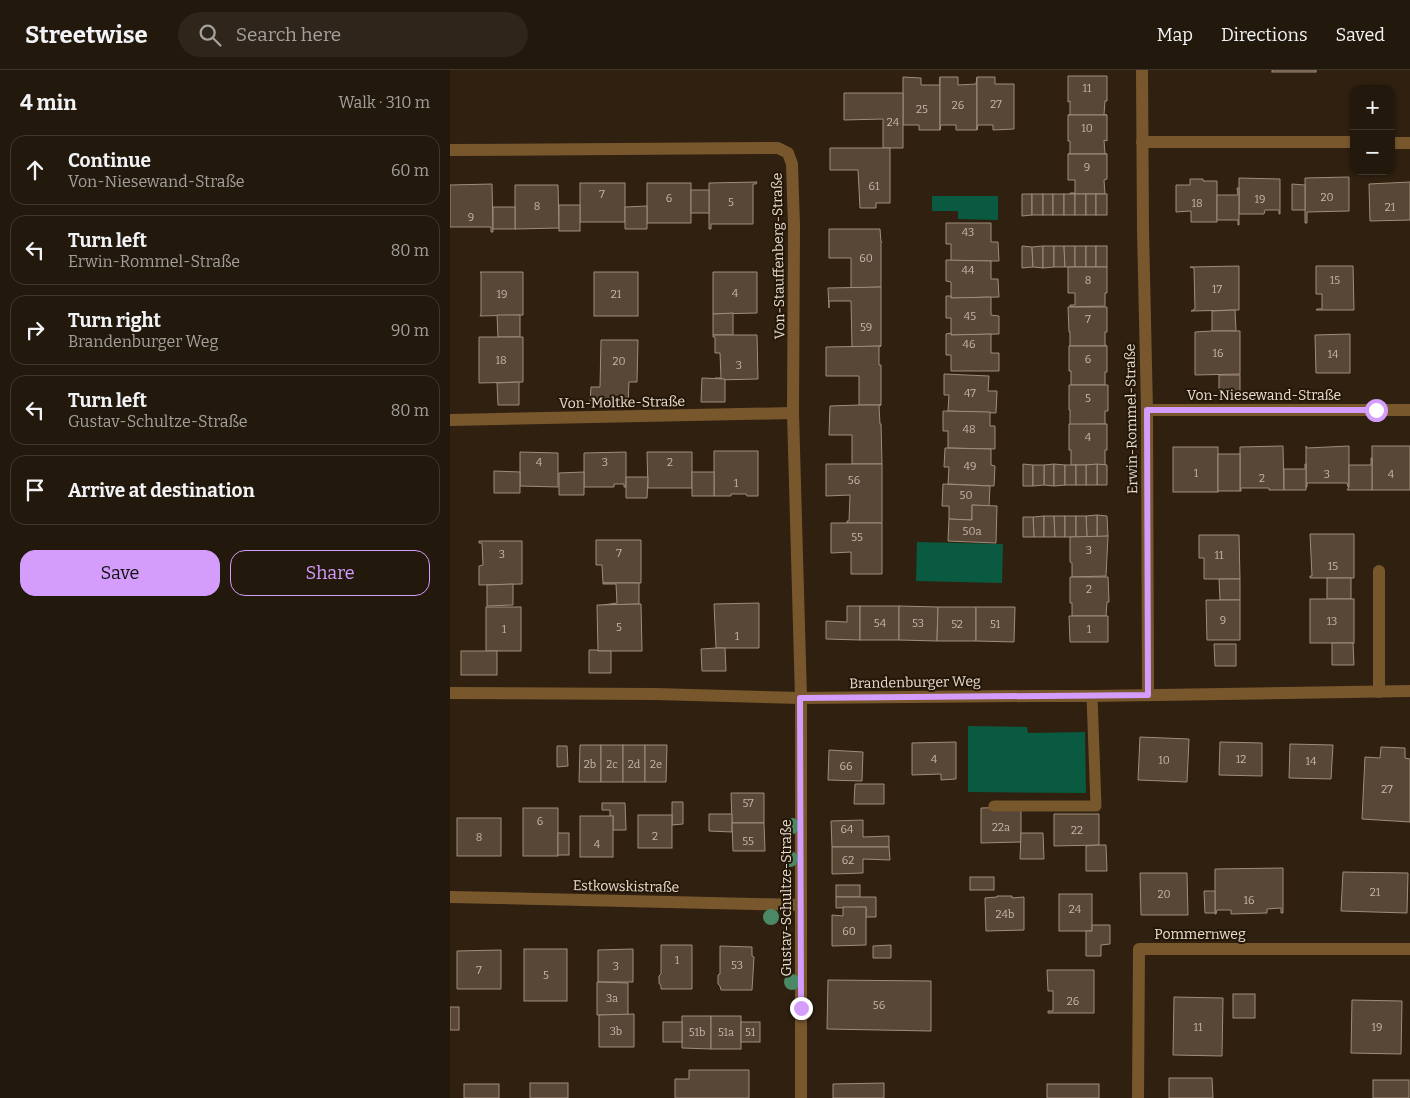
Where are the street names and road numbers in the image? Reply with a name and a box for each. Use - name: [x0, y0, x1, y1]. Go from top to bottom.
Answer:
- street label: Von-Stauffenberg-Straße: [769, 173, 788, 339]
- street label: Erwin-Rommel-Straße: [1122, 344, 1141, 494]
- street label: Von-Niesewand-Straße: [1187, 387, 1341, 404]
- street label: Von-Moltke-Straße: [559, 393, 685, 412]
- street label: Brandenburger Weg: [849, 673, 981, 692]
- street label: Gustav-Schultze-Straße: [778, 819, 795, 977]
- street label: Estkowskistraße: [573, 877, 679, 896]
- street label: Pommernweg: [1154, 926, 1246, 943]

